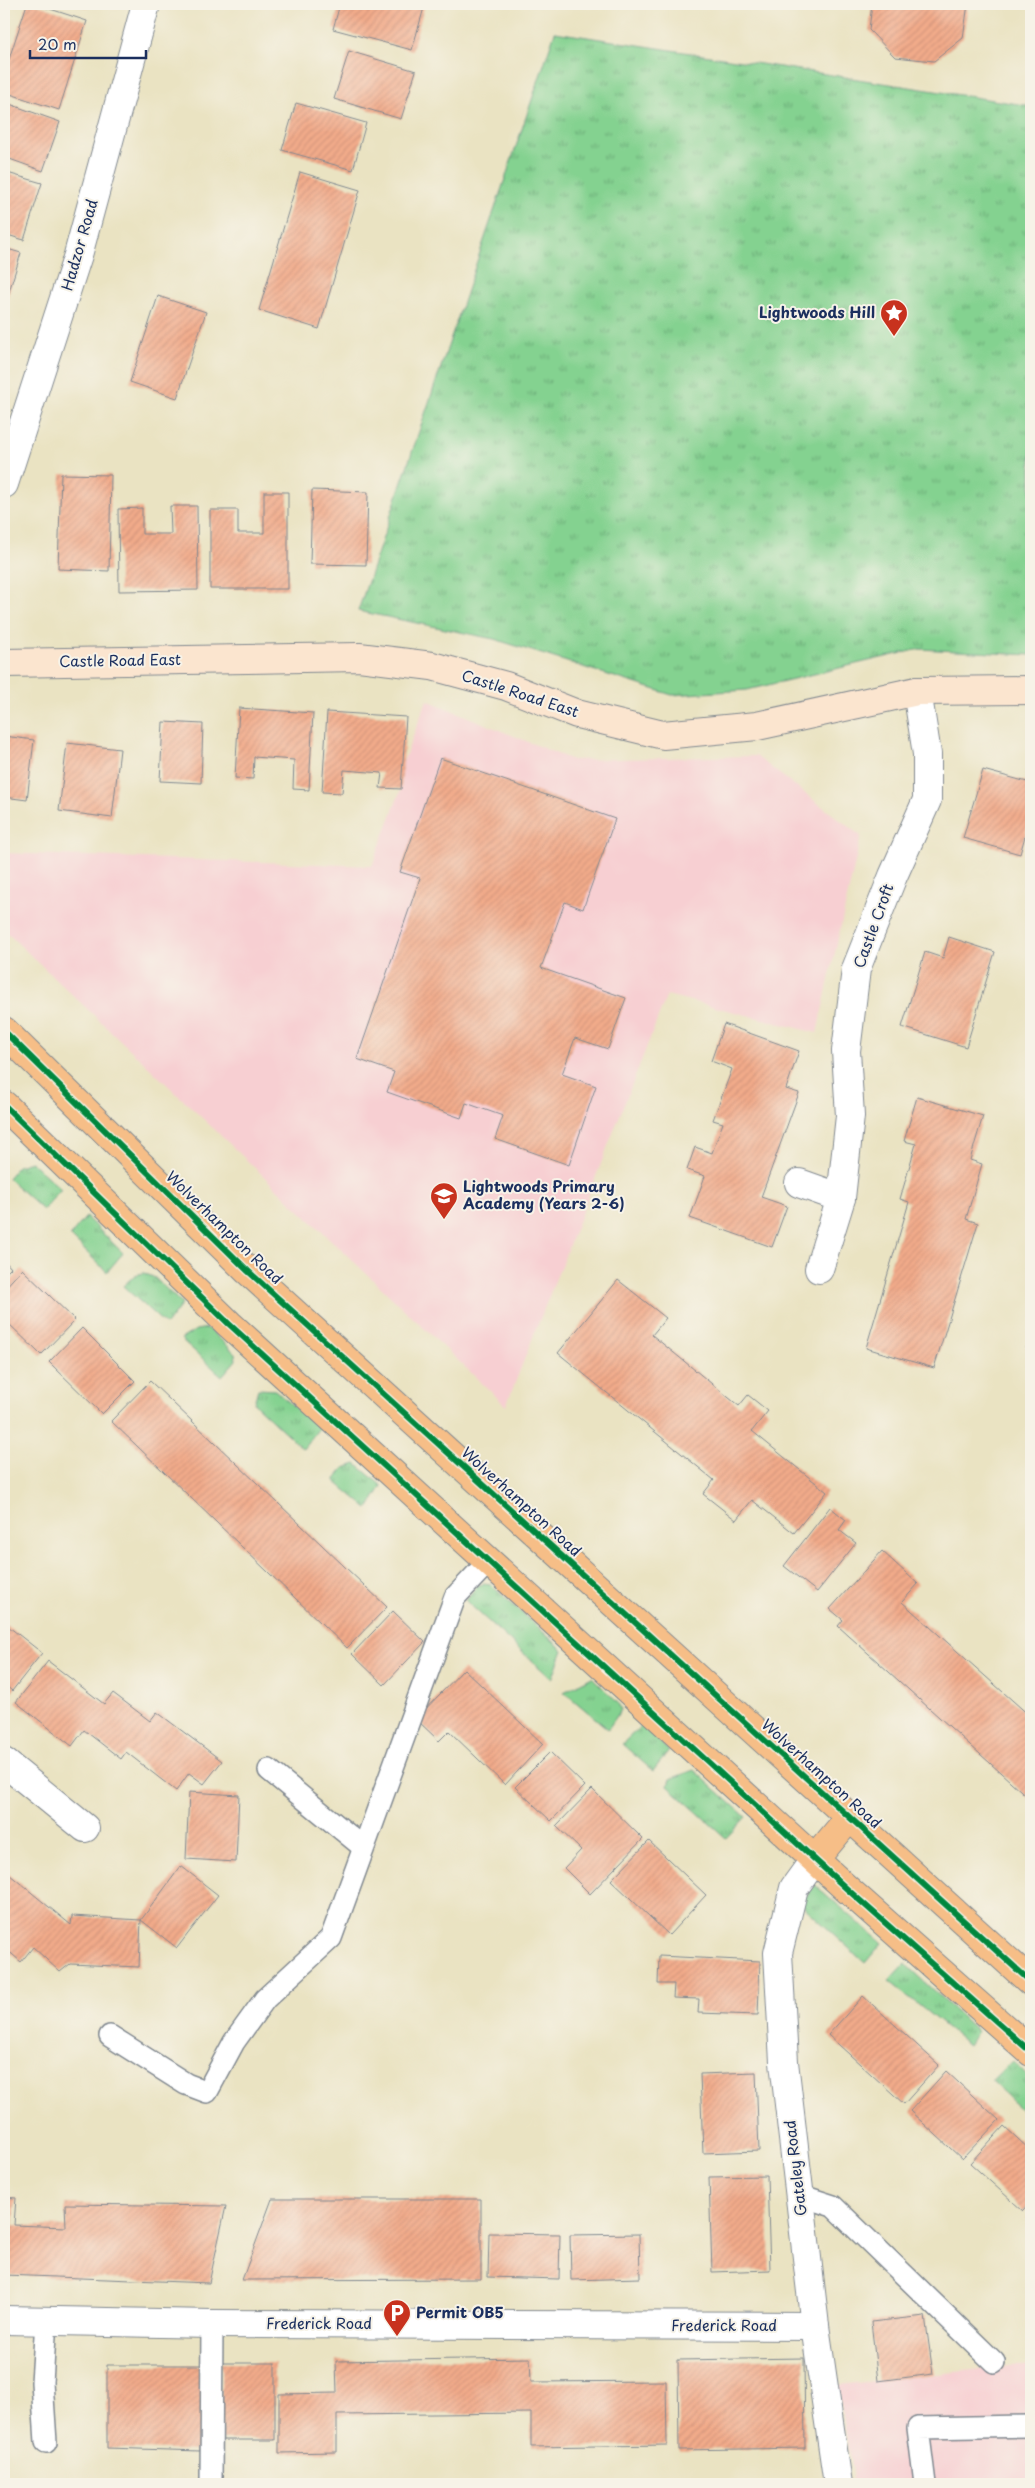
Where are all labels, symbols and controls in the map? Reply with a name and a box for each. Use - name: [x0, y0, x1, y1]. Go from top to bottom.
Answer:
- scale bar: [30, 28, 146, 60]
- text: 20 m: [38, 32, 77, 55]
- street label: Hadzor Road: [54, 196, 103, 293]
- place icon: Lightwoods Hill: [879, 298, 909, 337]
- place label: Lightwoods Hill: [759, 300, 875, 323]
- street label: Castle Road East: [59, 647, 181, 672]
- street label: Castle Road East: [459, 663, 582, 722]
- street label: Castle Croft: [847, 880, 899, 971]
- street label: Wolverhampton Road: [161, 1165, 289, 1289]
- place label: Lightwoods Primary Academy (Years 2-6): [462, 1174, 625, 1214]
- school or university icon: Lightwoods Primary Academy (Years 2-6): [429, 1181, 459, 1220]
- street label: Wolverhampton Road: [457, 1441, 587, 1561]
- street label: Wolverhampton Road: [757, 1713, 887, 1833]
- street label: Gateley Road: [777, 2119, 812, 2217]
- parking icon: Permit OB5: [382, 2298, 412, 2337]
- place label: Permit OB5: [416, 2300, 504, 2323]
- street label: Frederick Road: [266, 2311, 372, 2334]
- street label: Frederick Road: [671, 2313, 777, 2336]

